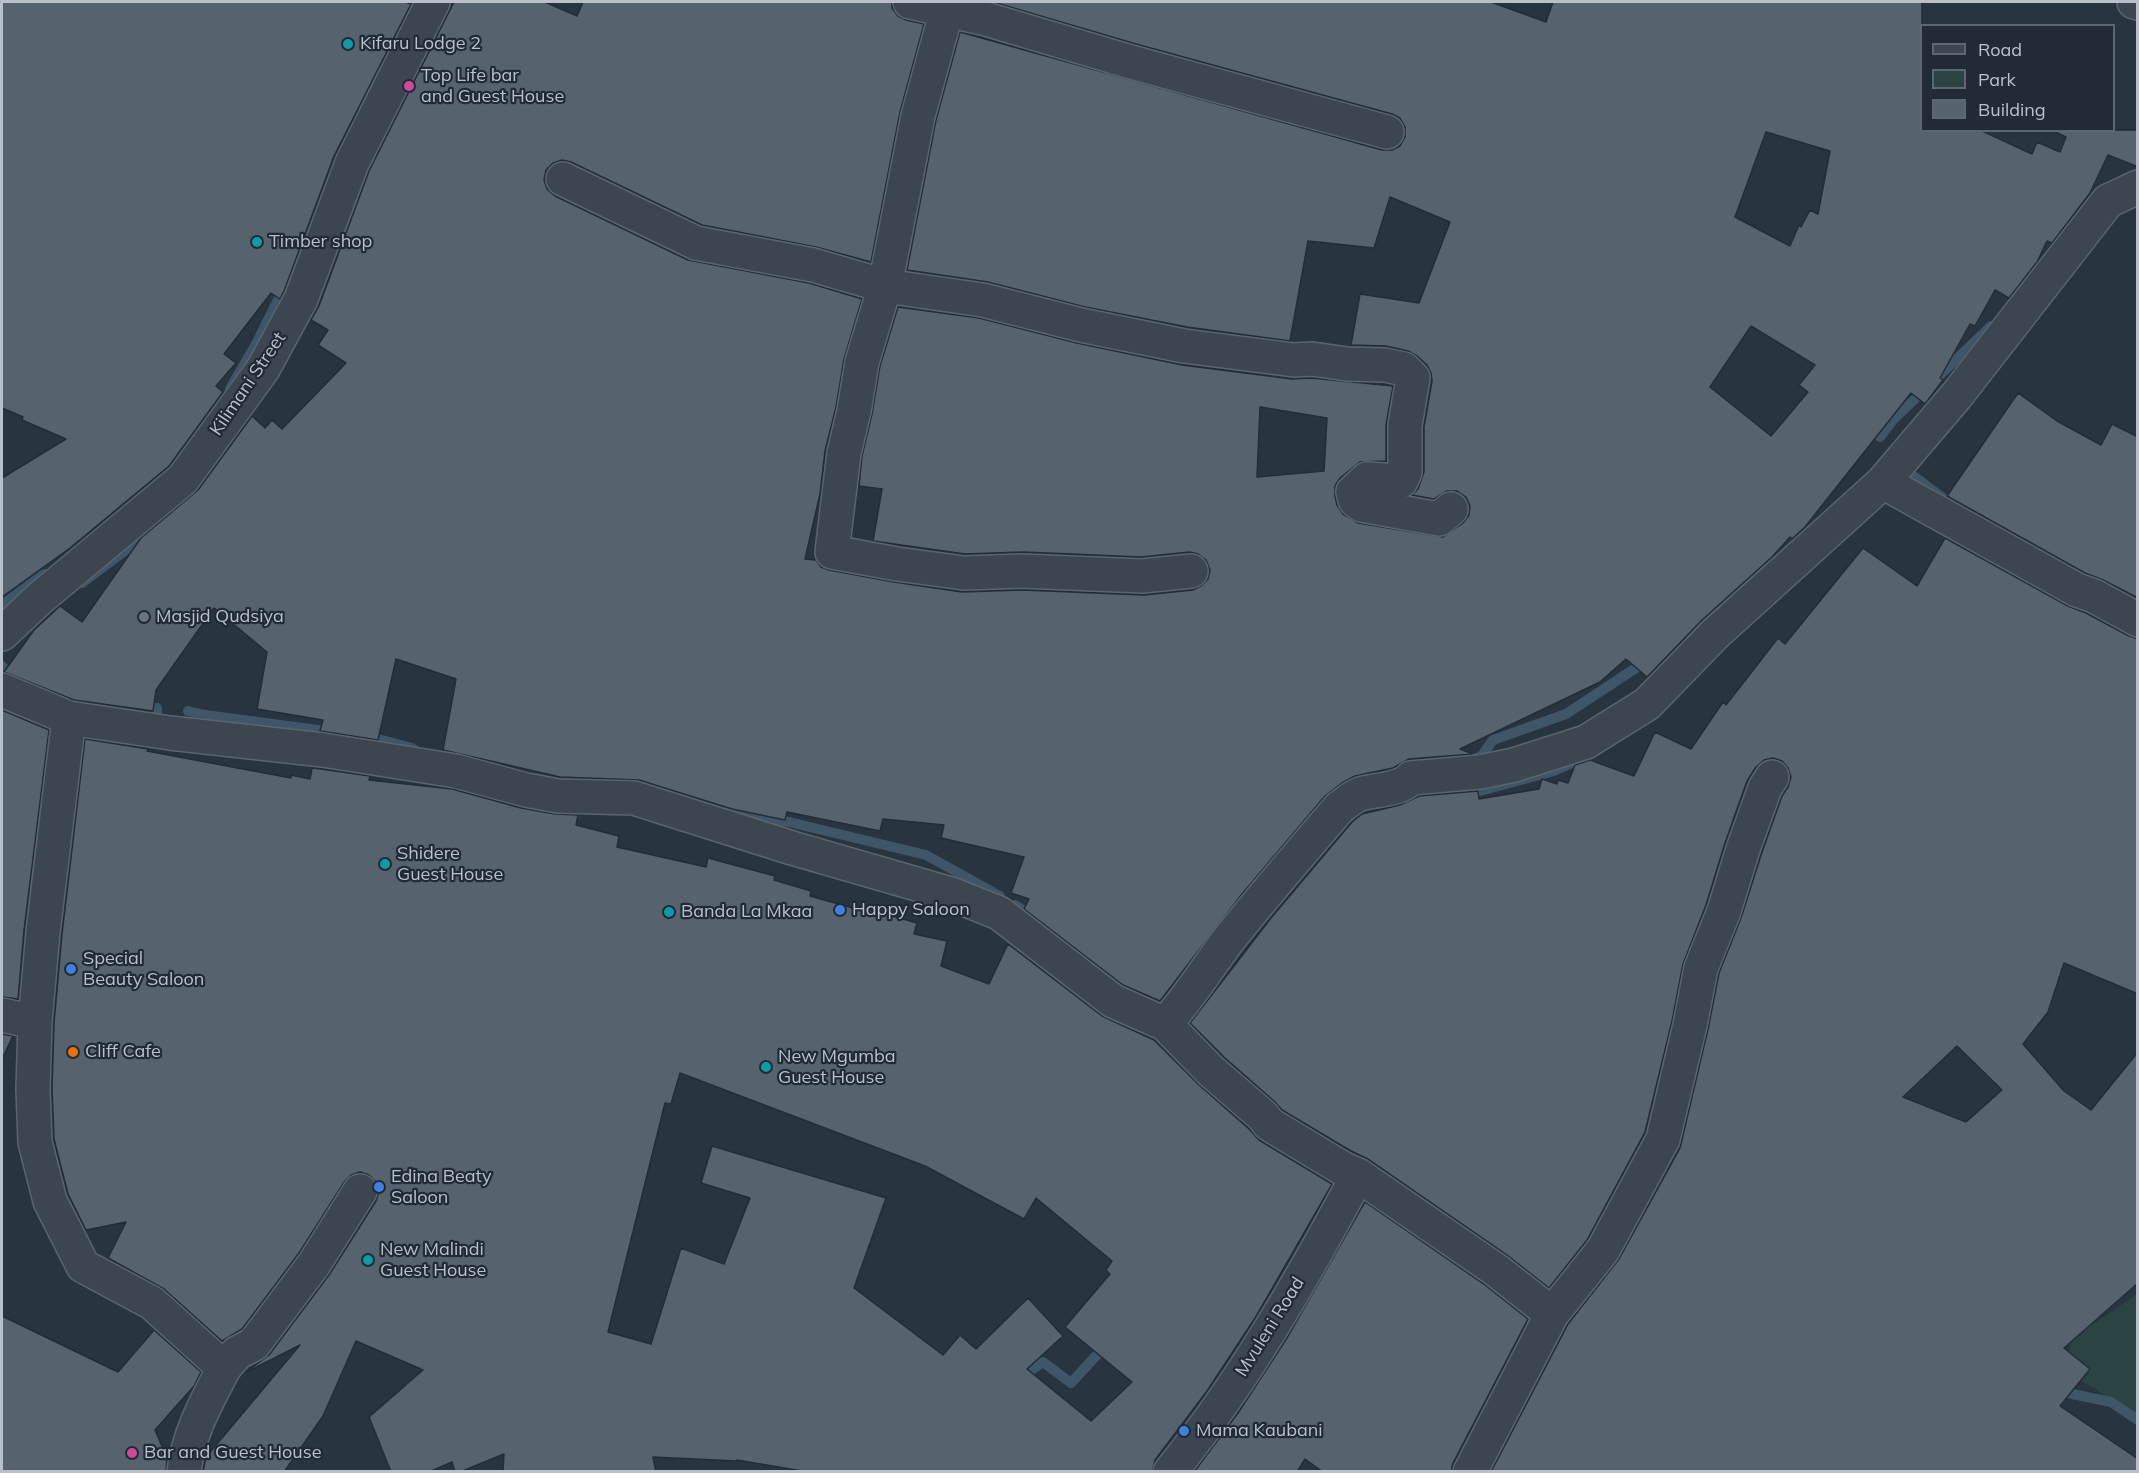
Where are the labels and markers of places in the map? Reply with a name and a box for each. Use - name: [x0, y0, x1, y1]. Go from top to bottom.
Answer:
- place label: Kifaru Lodge 2: [360, 33, 481, 55]
- marker: Kifaru Lodge 2: [341, 37, 355, 51]
- place label: Top Life bar and Guest House: [421, 65, 564, 107]
- marker: Top Life bar and Guest House: [402, 79, 416, 93]
- place label: Timber shop: [269, 231, 372, 253]
- marker: Timber shop: [250, 235, 264, 249]
- place label: Masjid Qudsiya: [156, 606, 284, 628]
- marker: Masjid Qudsiya: [137, 610, 151, 624]
- place label: Shidere Guest House: [397, 843, 503, 886]
- marker: Shidere Guest House: [378, 857, 392, 871]
- place label: Happy Saloon: [852, 899, 970, 921]
- place label: Banda La Mkaa: [681, 901, 812, 923]
- marker: Happy Saloon: [833, 903, 847, 917]
- marker: Banda La Mkaa: [662, 905, 676, 919]
- place label: Special Beauty Saloon: [83, 948, 204, 990]
- marker: Special Beauty Saloon: [64, 962, 78, 976]
- place label: Cliff Cafe: [85, 1041, 161, 1063]
- marker: Cliff Cafe: [66, 1045, 80, 1059]
- place label: New Mgumba Guest House: [778, 1046, 896, 1088]
- marker: New Mgumba Guest House: [759, 1060, 773, 1074]
- place label: Edina Beaty Saloon: [391, 1166, 491, 1208]
- marker: Edina Beaty Saloon: [372, 1180, 386, 1194]
- place label: New Malindi Guest House: [380, 1239, 486, 1282]
- marker: New Malindi Guest House: [361, 1253, 375, 1267]
- place label: Mama Kaubani: [1196, 1420, 1323, 1442]
- marker: Mama Kaubani: [1177, 1424, 1191, 1438]
- place label: Bar and Guest House: [144, 1442, 321, 1464]
- marker: Bar and Guest House: [125, 1446, 139, 1460]

